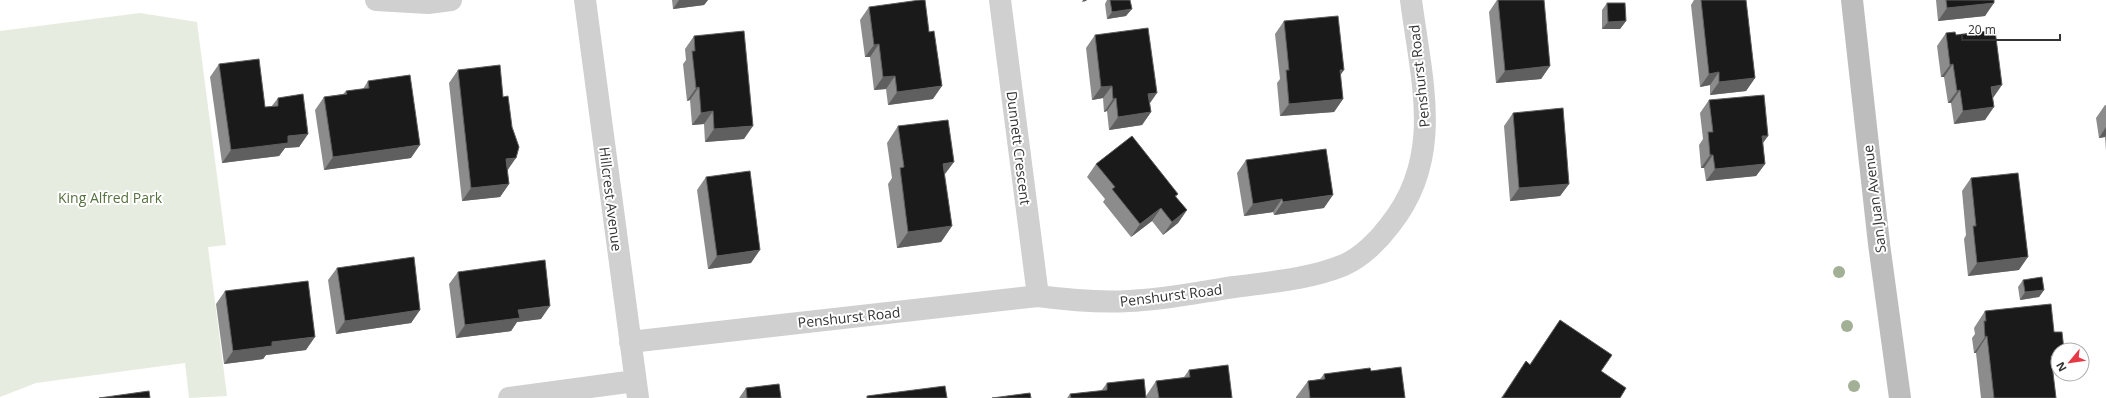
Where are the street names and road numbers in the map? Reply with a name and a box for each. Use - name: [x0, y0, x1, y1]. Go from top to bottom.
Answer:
- street label: Penshurst Road: [1404, 24, 1434, 128]
- street label: Dunnett Crescent: [1003, 90, 1035, 206]
- street label: San Juan Avenue: [1858, 144, 1890, 254]
- street label: Hillcrest Avenue: [595, 146, 627, 253]
- street label: Penshurst Road: [1119, 279, 1223, 311]
- street label: Penshurst Road: [797, 302, 901, 332]

